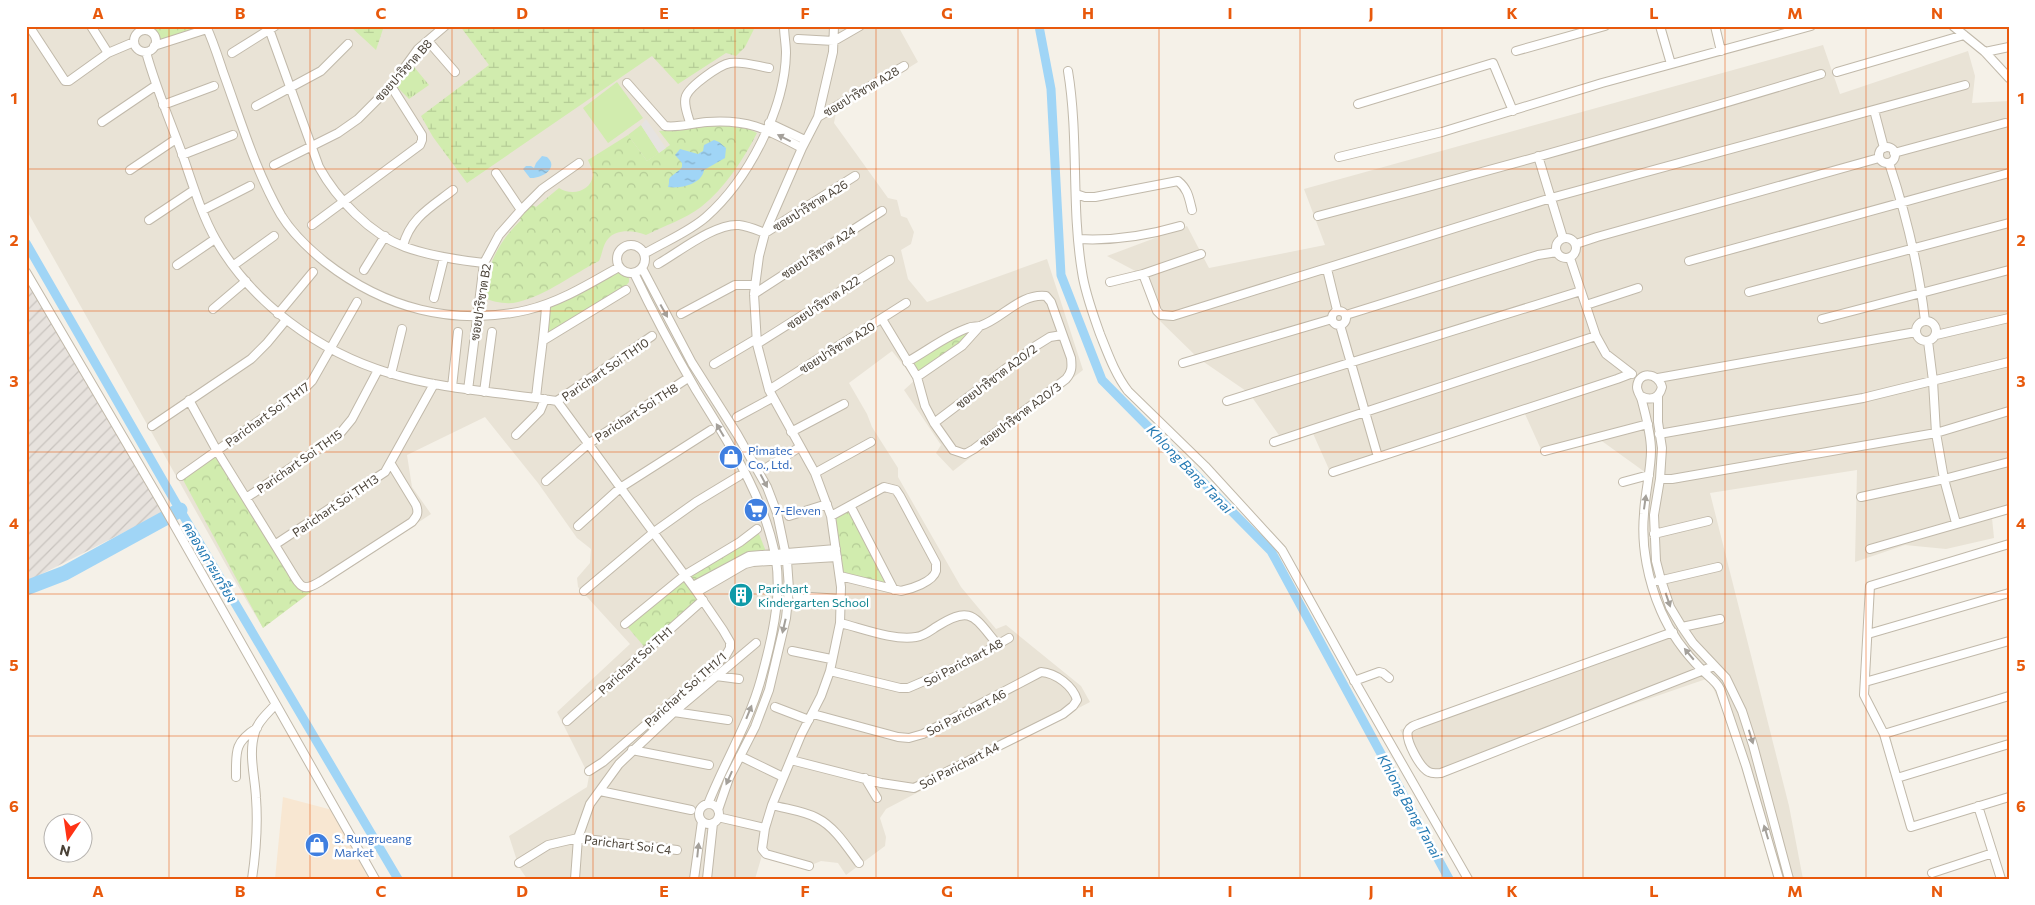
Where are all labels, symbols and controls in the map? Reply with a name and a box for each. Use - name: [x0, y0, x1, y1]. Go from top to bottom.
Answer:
- text: A: [92, 3, 104, 22]
- text: B: [235, 3, 246, 22]
- text: C: [376, 3, 387, 22]
- text: D: [516, 3, 528, 22]
- text: E: [659, 3, 669, 22]
- text: F: [800, 3, 810, 22]
- text: G: [941, 3, 953, 22]
- text: H: [1082, 3, 1094, 22]
- text: I: [1227, 3, 1233, 22]
- text: J: [1368, 3, 1374, 22]
- text: K: [1506, 3, 1518, 22]
- text: L: [1649, 3, 1659, 22]
- text: M: [1787, 3, 1803, 22]
- text: N: [1931, 3, 1943, 22]
- street label: ซอยปาริชาต B8: [372, 36, 434, 104]
- street label: ซอยปาริชาต A28: [821, 63, 901, 119]
- text: 1: [10, 88, 18, 107]
- text: 1: [2017, 88, 2025, 107]
- one-way arrow: [777, 134, 791, 142]
- street label: ซอยปาริชาต A26: [770, 176, 850, 234]
- street label: ซอยปาริชาต A24: [778, 223, 858, 281]
- text: 2: [9, 230, 19, 249]
- text: 2: [2016, 230, 2026, 249]
- street label: ซอยปาริชาต B2: [467, 262, 493, 342]
- street label: ซอยปาริชาต A22: [784, 272, 862, 332]
- one-way arrow: [660, 304, 668, 319]
- street label: ซอยปาริชาต A20: [797, 318, 877, 376]
- street label: Parichart Soi TH10: [559, 335, 651, 403]
- street label: ซอยปาริชาต A20/2: [953, 341, 1040, 411]
- text: 3: [9, 371, 19, 390]
- text: 3: [2016, 371, 2026, 390]
- street label: Parichart Soi TH17: [222, 379, 312, 449]
- street label: ซอยปาริชาต A20/3: [977, 379, 1064, 449]
- street label: Parichart Soi TH8: [592, 380, 680, 444]
- water label: Khlong Bang Tanai: [1143, 421, 1237, 517]
- one-way arrow: [716, 422, 724, 437]
- street label: Parichart Soi TH15: [254, 426, 344, 496]
- place label: Pimatec Co., Ltd.: [748, 443, 793, 471]
- shop icon: Pimatec Co., Ltd.: [718, 444, 744, 470]
- street label: Parichart Soi TH13: [289, 471, 381, 539]
- one-way arrow: [760, 474, 768, 489]
- one-way arrow: [1642, 494, 1650, 510]
- supermarket icon: 7-Eleven: [743, 497, 769, 523]
- place label: 7-Eleven: [774, 503, 821, 517]
- text: 4: [9, 513, 19, 532]
- text: 4: [2016, 513, 2026, 532]
- water label: คลองเกาะเกรียง: [179, 518, 241, 606]
- place label: Parichart Kindergarten School: [758, 581, 869, 609]
- building icon: Parichart Kindergarten School: [728, 582, 754, 608]
- one-way arrow: [1665, 592, 1672, 607]
- one-way arrow: [780, 619, 788, 634]
- street label: Parichart Soi TH1: [595, 623, 675, 697]
- street label: Soi Parichart A8: [921, 635, 1005, 689]
- one-way arrow: [1683, 647, 1694, 660]
- street label: Parichart Soi TH1/1: [641, 649, 729, 729]
- text: 5: [9, 655, 19, 674]
- text: 5: [2016, 655, 2026, 674]
- street label: Soi Parichart A6: [924, 686, 1008, 738]
- one-way arrow: [745, 704, 753, 719]
- one-way arrow: [1747, 729, 1755, 744]
- street label: Soi Parichart A4: [917, 739, 1001, 791]
- water label: Khlong Bang Tanai: [1374, 751, 1446, 861]
- one-way arrow: [725, 771, 733, 785]
- text: 6: [9, 796, 19, 815]
- text: 6: [2016, 796, 2026, 815]
- north arrow: [42, 812, 92, 862]
- one-way arrow: [1761, 824, 1769, 839]
- place label: S. Rungrueang Market: [334, 831, 412, 859]
- shop icon: S. Rungrueang Market: [304, 832, 330, 858]
- street label: Parichart Soi C4: [584, 832, 672, 856]
- one-way arrow: [694, 841, 702, 857]
- text: N: [58, 842, 72, 861]
- text: A: [92, 881, 104, 900]
- text: B: [235, 881, 246, 900]
- text: C: [376, 881, 387, 900]
- text: D: [516, 881, 528, 900]
- text: E: [659, 881, 669, 900]
- text: F: [800, 881, 810, 900]
- text: G: [941, 881, 953, 900]
- text: H: [1082, 881, 1094, 900]
- text: I: [1227, 881, 1233, 900]
- text: J: [1368, 881, 1374, 900]
- text: K: [1506, 881, 1518, 900]
- text: L: [1649, 881, 1659, 900]
- text: M: [1787, 881, 1803, 900]
- text: N: [1931, 881, 1943, 900]

